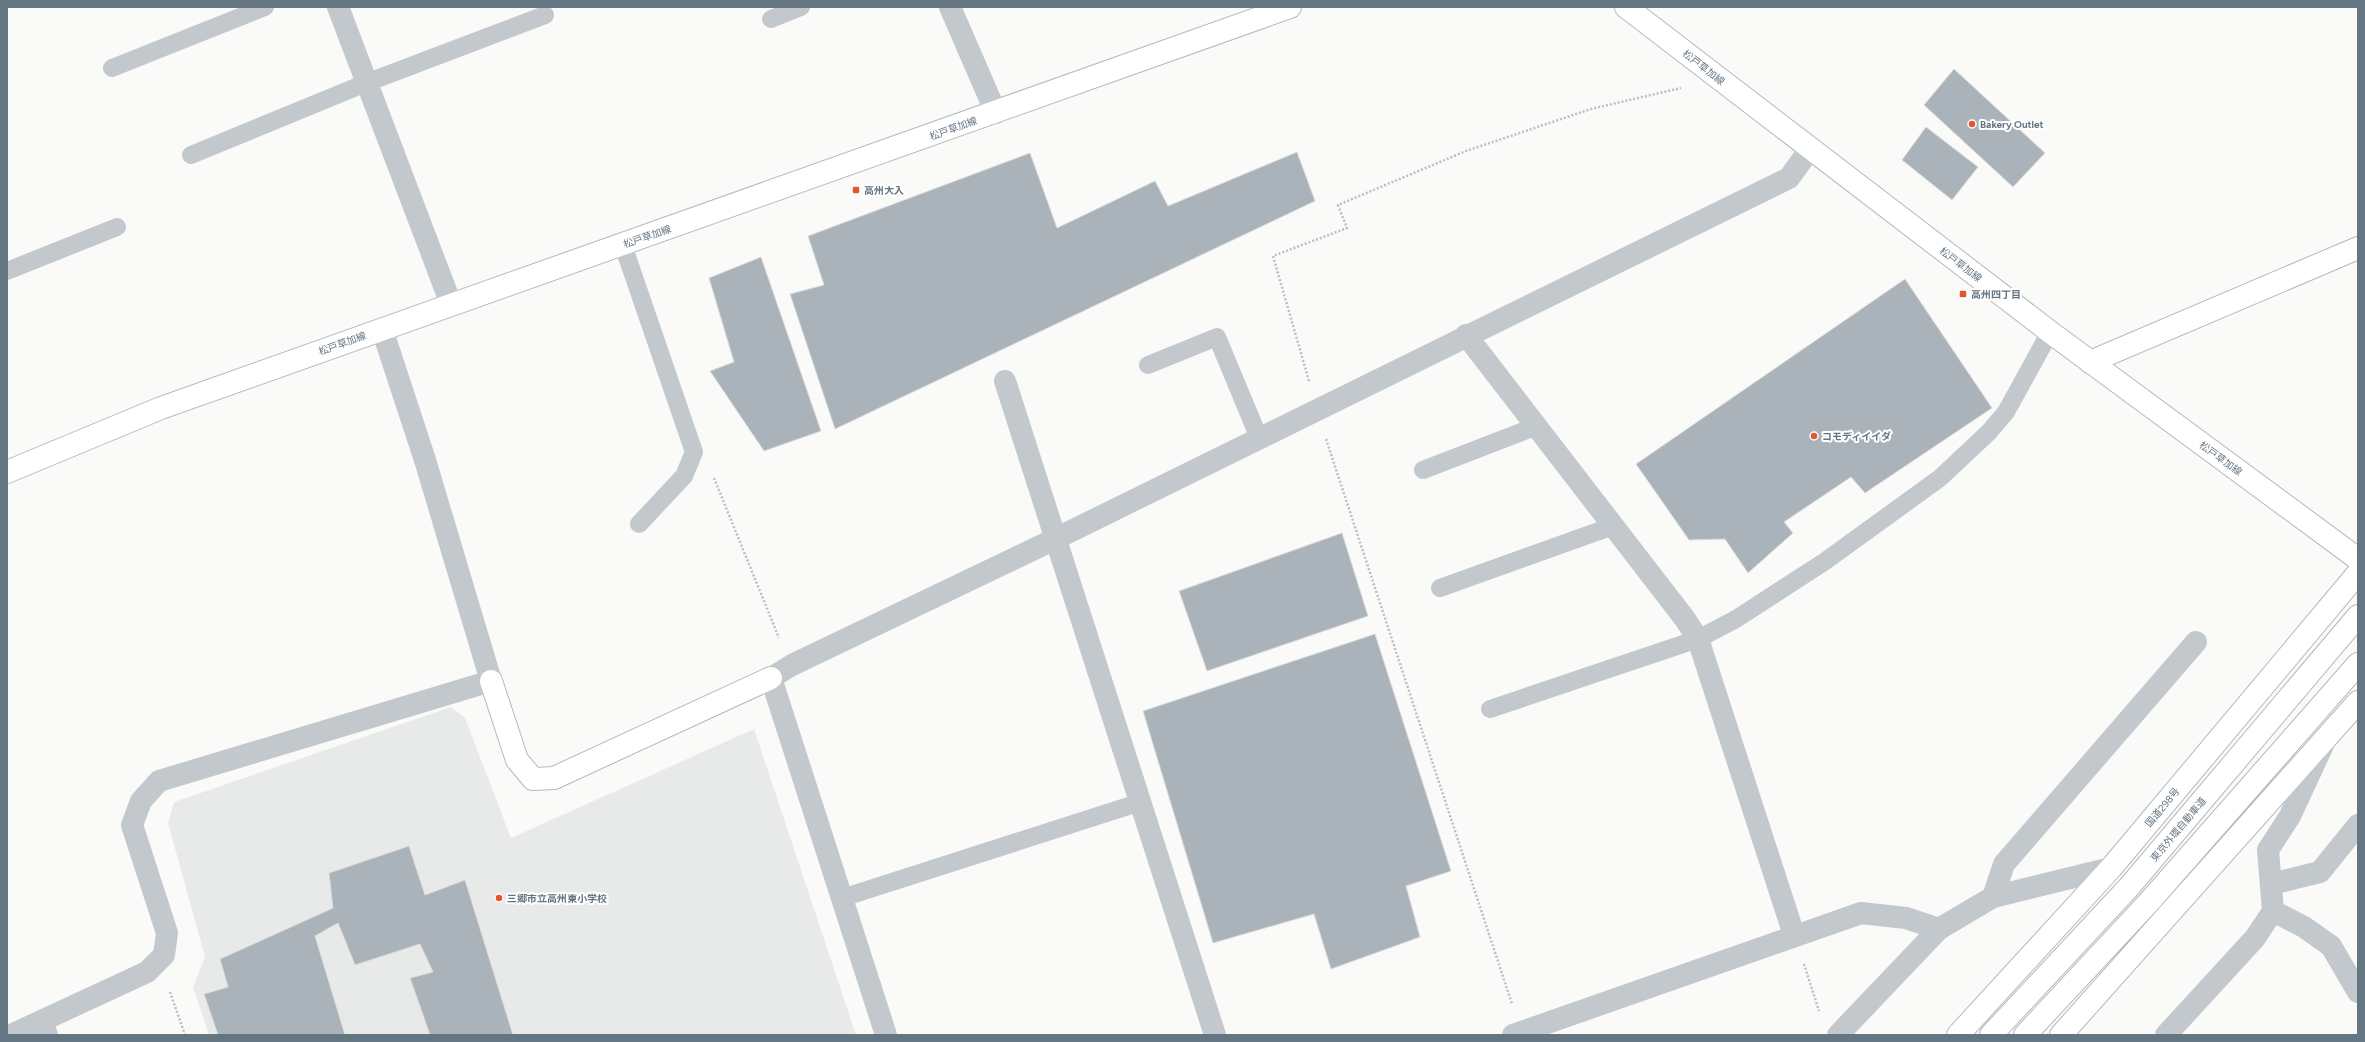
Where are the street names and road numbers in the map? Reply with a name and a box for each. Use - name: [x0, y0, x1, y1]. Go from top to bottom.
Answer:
- street label: 松戸草加線: [1680, 47, 1727, 88]
- street label: 松戸草加線: [927, 114, 979, 143]
- street label: 松戸草加線: [621, 222, 673, 251]
- street label: 松戸草加線: [1937, 244, 1985, 285]
- street label: 松戸草加線: [316, 329, 368, 358]
- street label: 松戸草加線: [2197, 438, 2245, 478]
- street label: 国道298号: [2142, 785, 2183, 830]
- street label: 東京外環自動車道: [2148, 795, 2209, 864]

